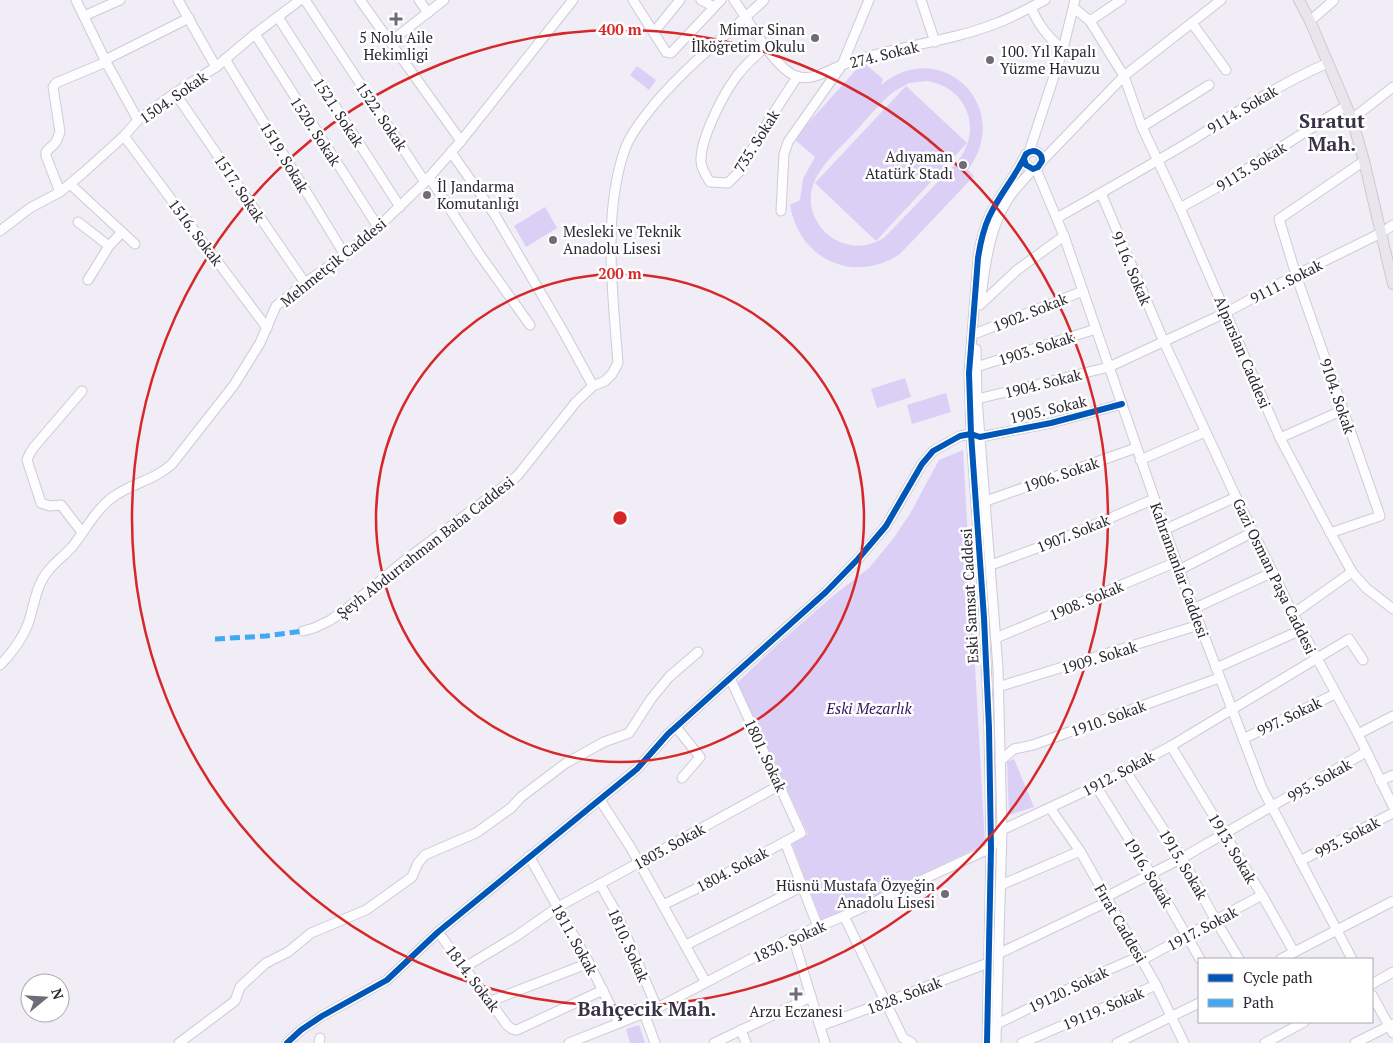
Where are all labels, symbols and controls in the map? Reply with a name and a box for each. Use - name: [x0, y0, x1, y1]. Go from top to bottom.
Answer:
- marker: 5 Nolu Aile Hekimligi: [389, 12, 403, 26]
- text: 400 m: [598, 19, 642, 39]
- place label: Mimar Sinan İlköğretim Okulu: [691, 19, 805, 56]
- place label: 5 Nolu Aile Hekimligi: [359, 27, 433, 64]
- marker: Mimar Sinan İlköğretim Okulu: [809, 32, 821, 44]
- street label: 274. Sokak: [847, 36, 921, 72]
- place label: 100. Yıl Kapalı Yüzme Havuzu: [1000, 41, 1100, 78]
- marker: 100. Yıl Kapalı Yüzme Havuzu: [984, 54, 996, 66]
- street label: 1504. Sokak: [135, 66, 211, 128]
- street label: 1521. Sokak: [309, 74, 369, 151]
- street label: 1522. Sokak: [352, 78, 412, 154]
- street label: 9114. Sokak: [1203, 80, 1281, 138]
- street label: 1520. Sokak: [286, 93, 346, 170]
- street label: 735. Sokak: [729, 106, 783, 176]
- district label: Sıratut Mah.: [1299, 107, 1365, 157]
- street label: 1519. Sokak: [256, 118, 314, 196]
- street label: 9113. Sokak: [1212, 137, 1290, 195]
- place label: Adıyaman Atatürk Stadı: [865, 146, 953, 183]
- street label: 1517. Sokak: [210, 150, 270, 226]
- marker: Adıyaman Atatürk Stadı: [957, 159, 969, 171]
- place label: İl Jandarma Komutanlığı: [437, 176, 519, 213]
- marker: İl Jandarma Komutanlığı: [421, 189, 433, 201]
- street label: 1516. Sokak: [164, 195, 228, 270]
- street label: Mehmetçik Caddesi: [276, 213, 390, 311]
- place label: Mesleki ve Teknik Anadolu Lisesi: [563, 221, 682, 258]
- street label: 9116. Sokak: [1107, 228, 1157, 308]
- marker: Mesleki ve Teknik Anadolu Lisesi: [547, 234, 559, 246]
- street label: 9111. Sokak: [1246, 254, 1326, 308]
- text: 200 m: [598, 263, 642, 283]
- street label: 1902. Sokak: [990, 288, 1070, 336]
- street label: Alparslan Caddesi: [1210, 293, 1276, 411]
- street label: 1903. Sokak: [996, 326, 1077, 370]
- street label: 9104. Sokak: [1316, 356, 1360, 437]
- street label: 1904. Sokak: [1002, 364, 1084, 402]
- street label: 1905. Sokak: [1007, 390, 1089, 428]
- street label: 1906. Sokak: [1021, 452, 1102, 496]
- street label: Şeyh Abdurrahman Baba Caddesi: [332, 471, 518, 623]
- street label: Gazi Osman Paşa Caddesi: [1229, 495, 1321, 657]
- street label: Kahramanlar Caddesi: [1146, 499, 1214, 641]
- centre of rings: [611, 509, 629, 527]
- street label: 1907. Sokak: [1034, 509, 1113, 557]
- street label: Eski Samsat Caddesi: [955, 528, 983, 664]
- street label: 1908. Sokak: [1046, 575, 1126, 625]
- street label: 1909. Sokak: [1058, 636, 1140, 678]
- street label: 997. Sokak: [1254, 692, 1325, 740]
- street label: 1910. Sokak: [1068, 695, 1149, 741]
- park label: Eski Mezarlık: [825, 698, 912, 718]
- street label: 1801. Sokak: [740, 715, 792, 795]
- street label: 1912. Sokak: [1079, 746, 1158, 800]
- street label: 995. Sokak: [1283, 754, 1355, 806]
- street label: 1913. Sokak: [1204, 809, 1262, 887]
- street label: 993. Sokak: [1311, 811, 1383, 862]
- street label: 1803. Sokak: [630, 818, 708, 874]
- street label: 1915. Sokak: [1155, 825, 1213, 903]
- street label: 1916. Sokak: [1120, 833, 1178, 911]
- street label: 1804. Sokak: [693, 842, 772, 896]
- place label: Hüsnü Mustafa Özyeğin Anadolu Lisesi: [776, 875, 935, 912]
- street label: Fırat Caddesi: [1090, 880, 1152, 966]
- marker: Hüsnü Mustafa Özyeğin Anadolu Lisesi: [939, 888, 951, 900]
- street label: 1811. Sokak: [547, 900, 603, 978]
- street label: 1917. Sokak: [1163, 901, 1241, 955]
- street label: 1810. Sokak: [604, 905, 654, 985]
- street label: 1830. Sokak: [749, 915, 829, 967]
- street label: 1814. Sokak: [441, 941, 505, 1016]
- legend: [1198, 958, 1373, 1023]
- street label: 19120. Sokak: [1025, 961, 1112, 1017]
- text: Cycle path: [1243, 967, 1313, 987]
- street label: 1828. Sokak: [864, 971, 945, 1018]
- north arrow: [20, 973, 70, 1023]
- street label: 19119. Sokak: [1059, 982, 1147, 1034]
- text: N: [47, 986, 69, 1002]
- marker: Arzu Eczanesi: [790, 988, 802, 1000]
- text: Path: [1243, 992, 1274, 1012]
- district label: Bahçecik Mah.: [578, 995, 716, 1022]
- place label: Arzu Eczanesi: [749, 1001, 843, 1021]

